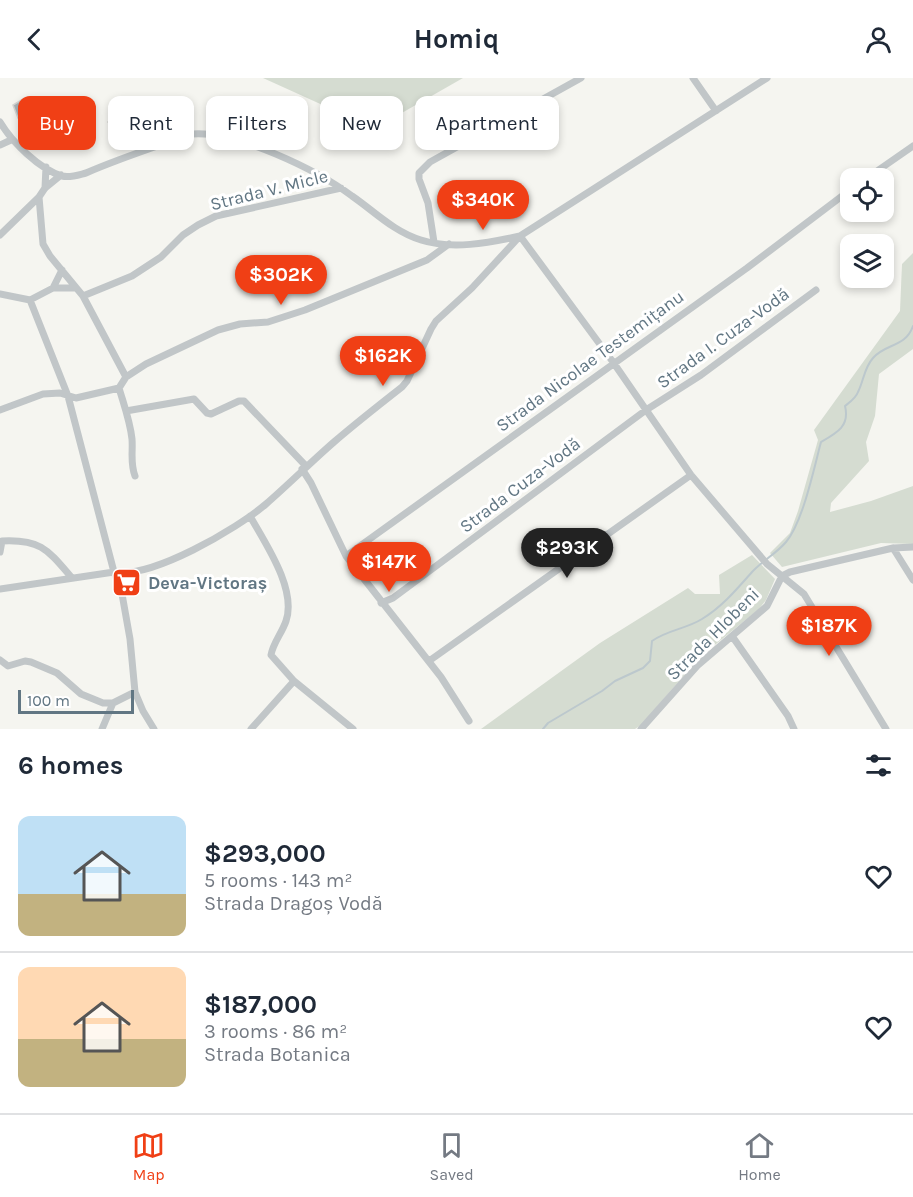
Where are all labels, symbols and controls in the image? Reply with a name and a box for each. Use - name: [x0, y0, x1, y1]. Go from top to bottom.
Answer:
- icon: back: [18, 23, 51, 56]
- text: Homiq: [414, 23, 499, 55]
- icon: person: [862, 23, 895, 56]
- chip: Buy: [18, 96, 96, 150]
- chip: Rent: [108, 96, 194, 150]
- chip: Filters: [206, 96, 308, 150]
- chip: New: [320, 96, 403, 150]
- chip: Apartment: [415, 96, 559, 150]
- street label: Strada V. Micle: [208, 165, 330, 215]
- map controls: [840, 168, 894, 288]
- button: locate: [840, 168, 894, 222]
- pin: $340K: [441, 180, 525, 231]
- text: $340K: [451, 188, 515, 211]
- button: layers: [840, 234, 894, 288]
- pin: $302K: [239, 255, 323, 306]
- text: $302K: [249, 263, 313, 286]
- street label: Strada I. Cuza-Vodă: [653, 283, 793, 393]
- street label: Strada Nicolae Testemițanu: [492, 285, 688, 437]
- pin: $162K: [341, 336, 425, 387]
- text: $162K: [354, 344, 412, 367]
- street label: Strada Cuza-Vodă: [455, 432, 585, 538]
- pin: $293K: [525, 528, 609, 579]
- text: $293K: [535, 536, 599, 559]
- pin: $147K: [347, 542, 431, 593]
- text: $147K: [361, 550, 417, 573]
- supermarket icon: Deva-Victoraș: [111, 567, 143, 599]
- place label: Deva-Victoraș: [148, 572, 267, 594]
- street label: Strada Hlobeni: [662, 583, 764, 685]
- pin: $187K: [787, 606, 871, 657]
- text: $187K: [801, 614, 857, 637]
- scale bar: [18, 687, 134, 714]
- text: 100 m: [27, 691, 70, 710]
- icon: filters: [862, 749, 895, 782]
- text: 6 homes: [18, 750, 123, 781]
- text: $293,000: [204, 838, 326, 869]
- icon: home: [66, 840, 138, 912]
- icon: heart: [862, 860, 895, 893]
- text: 5 rooms · 143 m²: [204, 869, 353, 892]
- text: Strada Dragoș Vodă: [204, 892, 383, 915]
- text: $187,000: [204, 989, 317, 1020]
- icon: home: [66, 991, 138, 1063]
- icon: heart: [862, 1011, 895, 1044]
- text: 3 rooms · 86 m²: [204, 1020, 347, 1043]
- text: Strada Botanica: [204, 1043, 351, 1066]
- tab: Map: [132, 1129, 165, 1184]
- tab: Saved: [430, 1129, 474, 1184]
- tab: Home: [738, 1129, 781, 1184]

